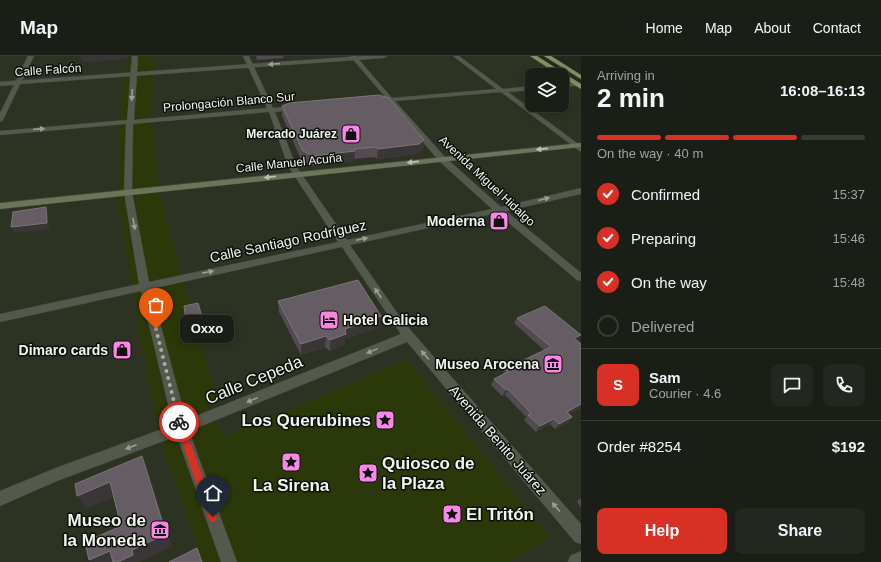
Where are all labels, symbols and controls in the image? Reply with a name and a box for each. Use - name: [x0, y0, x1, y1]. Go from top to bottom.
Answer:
- text: Map: [20, 17, 58, 38]
- text: Home: [646, 20, 683, 36]
- text: Map: [705, 20, 732, 36]
- text: About: [754, 20, 791, 36]
- text: Contact: [813, 20, 861, 36]
- one-way arrow: [268, 60, 280, 67]
- street label: Calle Falcón: [14, 61, 82, 79]
- map controls: [525, 68, 569, 112]
- button: layers: [525, 68, 569, 112]
- text: Arriving in: [597, 68, 655, 83]
- text: 16:08–16:13: [780, 82, 865, 99]
- text: 2 min: [597, 83, 665, 113]
- one-way arrow: [129, 89, 136, 101]
- street label: Prolongación Blanco Sur: [163, 89, 295, 115]
- shop icon: Mercado Juárez: [340, 123, 362, 145]
- one-way arrow: [33, 126, 45, 133]
- place label: Mercado Juárez: [246, 127, 337, 141]
- street label: Avenida Miguel Hidalgo: [436, 133, 538, 229]
- one-way arrow: [536, 145, 548, 152]
- text: On the way · 40 m: [597, 146, 703, 161]
- street label: Calle Manuel Acuña: [235, 150, 343, 176]
- one-way arrow: [407, 159, 419, 166]
- one-way arrow: [264, 174, 276, 181]
- icon: check: [597, 183, 619, 205]
- text: Confirmed: [631, 186, 700, 203]
- text: 15:37: [832, 187, 865, 202]
- one-way arrow: [538, 196, 550, 202]
- shop icon: Moderna: [488, 210, 510, 232]
- place label: Moderna: [427, 213, 485, 229]
- street label: Calle Santiago Rodríguez: [208, 217, 368, 265]
- one-way arrow: [131, 218, 137, 230]
- icon: check: [597, 227, 619, 249]
- text: Preparing: [631, 230, 696, 247]
- text: 15:46: [832, 231, 865, 246]
- one-way arrow: [356, 236, 368, 242]
- one-way arrow: [201, 269, 214, 275]
- icon: check: [597, 271, 619, 293]
- text: On the way: [631, 274, 707, 291]
- text: 15:48: [832, 275, 865, 290]
- pin: [139, 288, 173, 329]
- one-way arrow: [374, 288, 382, 299]
- icon: bag: [145, 294, 167, 316]
- hotel icon: Hotel Galicia: [318, 309, 340, 331]
- place label: Hotel Galicia: [343, 312, 428, 328]
- callout: Oxxo: [180, 315, 234, 343]
- text: Delivered: [631, 318, 694, 335]
- text: Oxxo: [191, 321, 223, 336]
- shop icon: Dimaro cards: [111, 339, 133, 361]
- place label: Dimaro cards: [19, 342, 108, 358]
- one-way arrow: [366, 349, 378, 355]
- one-way arrow: [420, 350, 429, 360]
- street label: Calle Cepeda: [203, 352, 306, 408]
- museum icon: Museo Arocena: [542, 353, 564, 375]
- place label: Museo Arocena: [435, 356, 539, 372]
- button: chat: [771, 364, 813, 406]
- button: phone: [823, 364, 865, 406]
- text: Sam: [649, 369, 681, 386]
- text: S: [613, 376, 623, 393]
- street label: Avenida Benito Juárez: [446, 382, 550, 498]
- text: Courier · 4.6: [649, 386, 721, 401]
- one-way arrow: [246, 398, 258, 404]
- courier: [159, 402, 199, 442]
- place icon: Los Querubines: [374, 409, 396, 431]
- icon: bike: [168, 411, 190, 433]
- place label: Los Querubines: [242, 411, 371, 430]
- text: Order #8254: [597, 438, 681, 455]
- text: $192: [832, 438, 865, 455]
- one-way arrow: [124, 444, 136, 450]
- place icon: La Sirena: [280, 451, 302, 473]
- place label: Quiosco de la Plaza: [382, 454, 475, 493]
- place icon: Quiosco de la Plaza: [357, 462, 379, 484]
- pin: [196, 476, 230, 517]
- place label: La Sirena: [253, 476, 330, 495]
- icon: home: [202, 482, 224, 504]
- one-way arrow: [551, 501, 560, 512]
- place icon: El Tritón: [441, 503, 463, 525]
- place label: El Tritón: [466, 505, 534, 524]
- button: Help: [597, 508, 727, 554]
- button: Share: [735, 508, 865, 554]
- place label: Museo de la Moneda: [63, 511, 147, 550]
- museum icon: Museo de la Moneda: [149, 519, 171, 541]

